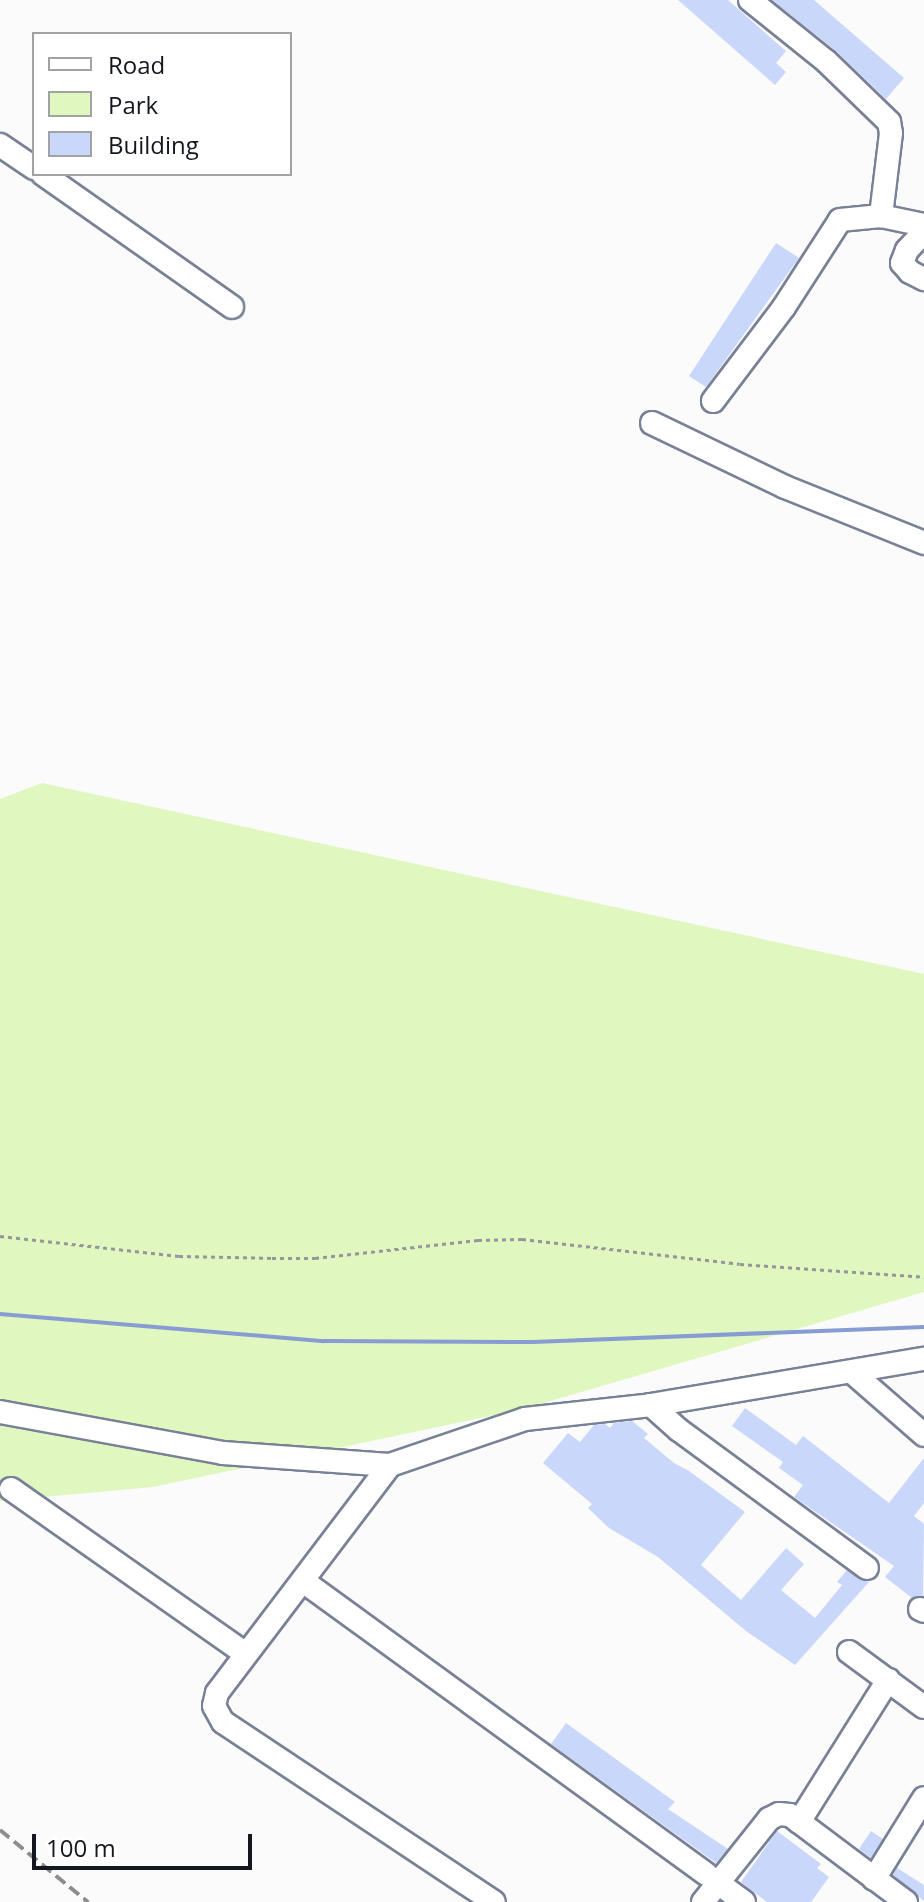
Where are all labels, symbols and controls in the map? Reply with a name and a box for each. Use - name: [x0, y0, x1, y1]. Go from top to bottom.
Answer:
- legend: [32, 32, 292, 176]
- text: Road: [108, 48, 165, 81]
- text: Park: [108, 88, 158, 121]
- text: Building: [108, 128, 199, 161]
- scale bar: [36, 1818, 256, 1868]
- text: 100 m: [46, 1831, 116, 1864]

